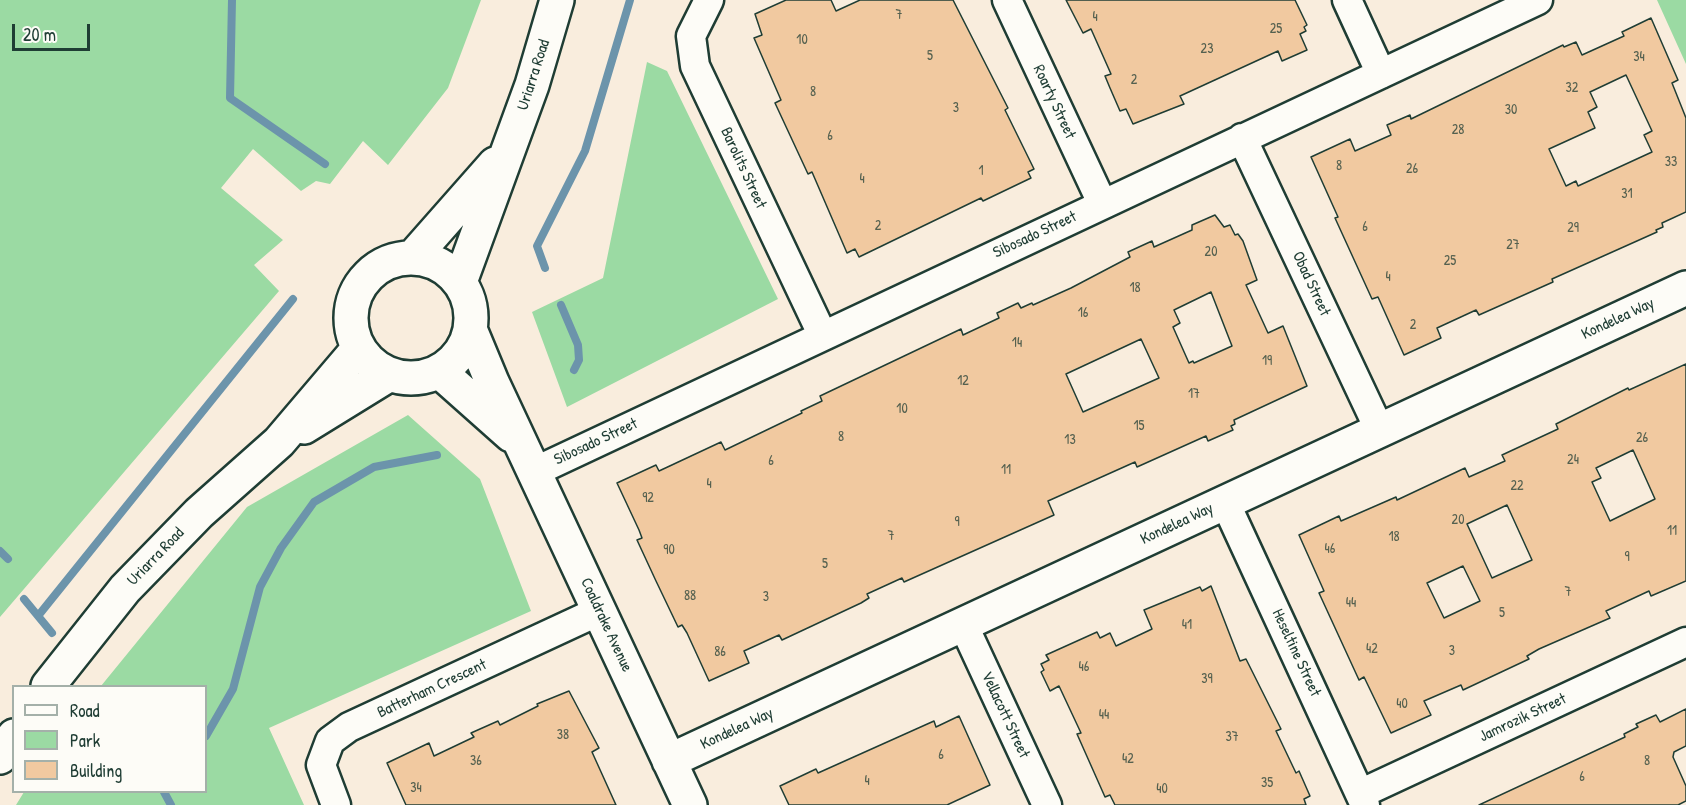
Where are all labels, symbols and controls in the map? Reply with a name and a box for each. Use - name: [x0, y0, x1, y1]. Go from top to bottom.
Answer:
- house number: 7: [896, 7, 902, 23]
- house number: 4: [1092, 9, 1098, 25]
- scale bar: [15, 12, 93, 50]
- house number: 25: [1270, 21, 1282, 37]
- text: 20 m: [23, 22, 56, 47]
- house number: 10: [796, 32, 808, 48]
- street label: Uriarra Road: [514, 37, 554, 113]
- house number: 23: [1201, 41, 1213, 57]
- house number: 5: [927, 48, 933, 64]
- house number: 34: [1633, 49, 1645, 65]
- street label: Roarty Street: [1029, 62, 1079, 142]
- house number: 2: [1131, 72, 1137, 88]
- house number: 32: [1566, 80, 1578, 96]
- house number: 8: [810, 84, 816, 100]
- house number: 3: [953, 100, 959, 116]
- house number: 30: [1505, 102, 1517, 118]
- house number: 28: [1452, 122, 1464, 138]
- street label: Barolits Street: [716, 124, 770, 212]
- house number: 6: [827, 128, 833, 144]
- house number: 33: [1665, 154, 1677, 170]
- house number: 8: [1336, 158, 1342, 174]
- house number: 26: [1406, 161, 1418, 177]
- house number: 1: [978, 163, 984, 179]
- house number: 4: [859, 171, 865, 187]
- house number: 31: [1621, 186, 1633, 202]
- street label: Sibosado Street: [990, 207, 1080, 263]
- house number: 2: [875, 218, 881, 234]
- house number: 6: [1362, 219, 1368, 235]
- house number: 29: [1567, 220, 1579, 236]
- house number: 27: [1506, 237, 1520, 253]
- house number: 20: [1205, 244, 1217, 260]
- street label: Obad Street: [1288, 249, 1334, 319]
- house number: 25: [1444, 253, 1456, 269]
- house number: 4: [1385, 269, 1391, 285]
- house number: 18: [1129, 280, 1141, 296]
- street label: Kondelea Way: [1579, 294, 1657, 344]
- house number: 16: [1078, 305, 1088, 321]
- house number: 2: [1410, 317, 1416, 333]
- house number: 14: [1012, 335, 1022, 351]
- house number: 19: [1262, 353, 1272, 369]
- house number: 12: [957, 373, 969, 389]
- house number: 17: [1188, 386, 1200, 402]
- house number: 10: [896, 401, 908, 417]
- street label: Sibosado Street: [551, 414, 641, 470]
- house number: 15: [1133, 418, 1145, 434]
- house number: 8: [838, 429, 844, 445]
- house number: 26: [1636, 430, 1648, 446]
- house number: 13: [1064, 432, 1076, 448]
- house number: 24: [1567, 452, 1579, 468]
- house number: 6: [768, 453, 774, 469]
- house number: 11: [1001, 462, 1011, 478]
- house number: 4: [706, 476, 712, 492]
- house number: 22: [1510, 478, 1524, 494]
- house number: 92: [642, 490, 654, 506]
- street label: Kondelea Way: [1138, 499, 1216, 549]
- house number: 20: [1452, 512, 1464, 528]
- house number: 9: [954, 514, 960, 530]
- house number: 11: [1667, 523, 1677, 539]
- street label: Uriarra Road: [124, 524, 188, 590]
- house number: 7: [888, 528, 894, 544]
- house number: 18: [1388, 529, 1400, 545]
- house number: 46: [1325, 541, 1335, 557]
- house number: 90: [663, 542, 675, 558]
- house number: 9: [1624, 549, 1630, 565]
- house number: 5: [822, 556, 828, 572]
- street label: Coaldrake Avenue: [576, 575, 636, 675]
- house number: 7: [1565, 584, 1571, 600]
- house number: 88: [684, 588, 696, 604]
- house number: 3: [763, 589, 769, 605]
- house number: 44: [1346, 595, 1356, 611]
- house number: 5: [1499, 605, 1505, 621]
- street label: Heseltine Street: [1267, 606, 1325, 700]
- house number: 41: [1182, 617, 1192, 633]
- house number: 42: [1366, 641, 1378, 657]
- house number: 3: [1449, 643, 1455, 659]
- house number: 86: [714, 644, 726, 660]
- street label: Batterham Crescent: [374, 655, 490, 723]
- house number: 46: [1079, 659, 1089, 675]
- street label: Vellacott Street: [977, 669, 1033, 761]
- house number: 39: [1201, 671, 1213, 687]
- legend: [12, 685, 207, 793]
- street label: Jamrozik Street: [1476, 690, 1570, 746]
- house number: 40: [1396, 696, 1408, 712]
- text: Road: [70, 698, 100, 723]
- street label: Kondelea Way: [698, 704, 776, 754]
- house number: 44: [1099, 707, 1109, 723]
- house number: 38: [557, 727, 569, 743]
- text: Park: [70, 728, 100, 753]
- house number: 37: [1225, 729, 1239, 745]
- house number: 6: [938, 747, 944, 763]
- house number: 42: [1122, 751, 1134, 767]
- house number: 36: [470, 753, 482, 769]
- house number: 8: [1644, 753, 1650, 769]
- text: Building: [70, 758, 122, 783]
- house number: 6: [1579, 769, 1585, 785]
- house number: 4: [864, 773, 870, 789]
- house number: 35: [1261, 775, 1273, 791]
- house number: 34: [410, 780, 422, 796]
- house number: 40: [1156, 781, 1168, 797]

